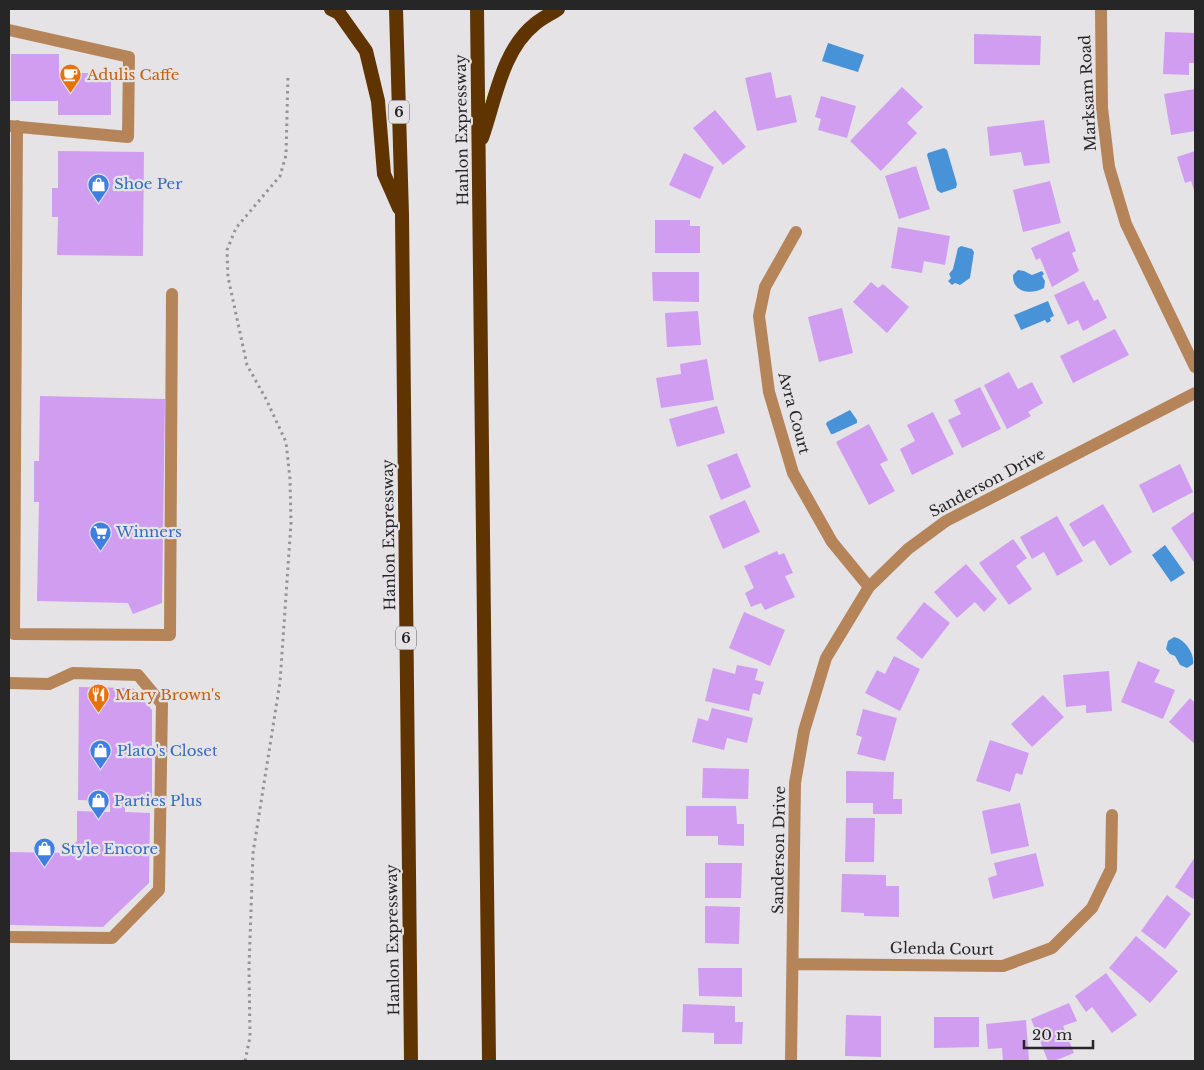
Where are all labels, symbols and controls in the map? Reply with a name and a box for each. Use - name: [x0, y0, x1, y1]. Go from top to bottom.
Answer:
- street label: Marksam Road: [1075, 34, 1100, 152]
- street label: Hanlon Expressway: [451, 54, 472, 206]
- cafe icon: Adulis Caffe: [59, 63, 83, 94]
- place label: Adulis Caffe: [86, 65, 179, 84]
- road number: 6: [389, 100, 409, 124]
- shop icon: Shoe Per: [86, 172, 110, 203]
- place label: Shoe Per: [114, 174, 183, 193]
- street label: Avra Court: [774, 369, 815, 456]
- street label: Sanderson Drive: [926, 444, 1048, 521]
- street label: Hanlon Expressway: [378, 459, 399, 611]
- supermarket icon: Winners: [88, 520, 112, 551]
- place label: Winners: [115, 522, 182, 541]
- road number: 6: [396, 626, 416, 650]
- restaurant icon: Mary Brown's: [87, 683, 111, 714]
- place label: Mary Brown's: [115, 685, 221, 704]
- shop icon: Plato's Closet: [89, 739, 113, 770]
- place label: Plato's Closet: [117, 741, 218, 760]
- street label: Sanderson Drive: [768, 786, 789, 914]
- shop icon: Parties Plus: [86, 789, 110, 820]
- place label: Parties Plus: [114, 791, 202, 810]
- shop icon: Style Encore: [33, 837, 57, 868]
- place label: Style Encore: [61, 839, 158, 858]
- street label: Hanlon Expressway: [382, 864, 403, 1016]
- street label: Glenda Court: [890, 938, 995, 959]
- scale bar: [1024, 1018, 1093, 1050]
- text: 20 m: [1032, 1025, 1072, 1044]

